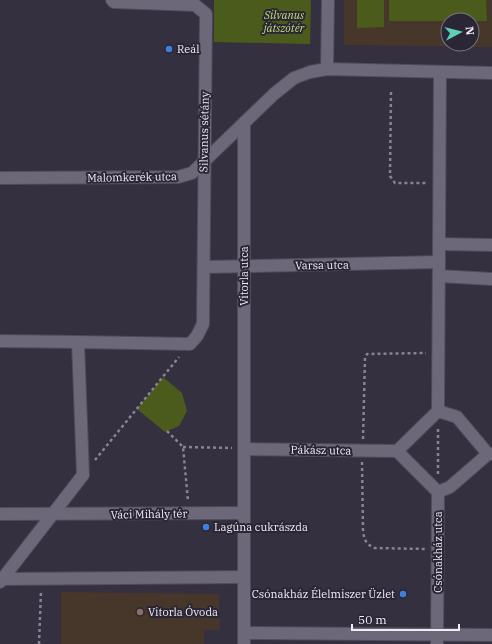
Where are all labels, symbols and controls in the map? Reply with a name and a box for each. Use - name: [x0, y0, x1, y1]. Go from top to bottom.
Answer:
- park label: Silvanus játszótér: [262, 8, 306, 35]
- north arrow: [440, 12, 480, 52]
- text: N: [462, 26, 477, 36]
- place label: Reál: [177, 42, 200, 56]
- marker: Reál: [164, 44, 174, 54]
- street label: Silvanus sétány: [196, 91, 212, 172]
- street label: Malomkerék utca: [87, 169, 177, 185]
- street label: Vitorla utca: [237, 246, 251, 306]
- street label: Varsa utca: [295, 258, 349, 272]
- street label: Pákász utca: [290, 442, 352, 458]
- street label: Váci Mihály tér: [111, 506, 188, 522]
- street label: Csónakház utca: [431, 511, 445, 593]
- place label: Lagúna cukrászda: [214, 520, 308, 534]
- marker: Lagúna cukrászda: [201, 522, 211, 532]
- place label: Csónakház Élelmiszer Üzlet: [252, 587, 395, 601]
- marker: Csónakház Élelmiszer Üzlet: [398, 589, 408, 599]
- place label: Vitorla Óvoda: [148, 605, 218, 619]
- scale bar: [352, 606, 459, 632]
- marker: Vitorla Óvoda: [135, 607, 145, 617]
- text: 50 m: [358, 612, 387, 627]

